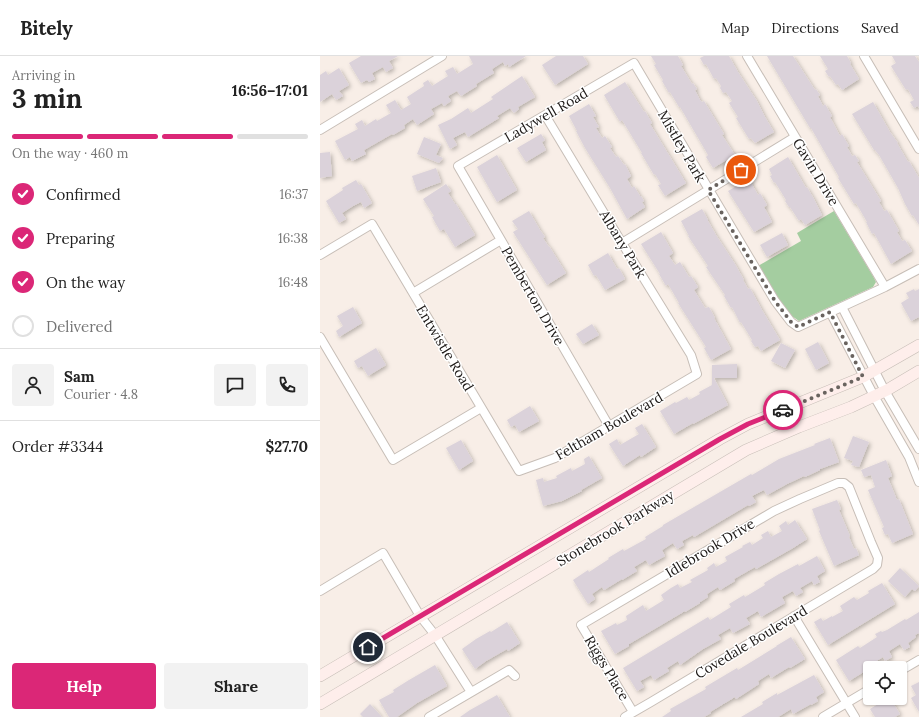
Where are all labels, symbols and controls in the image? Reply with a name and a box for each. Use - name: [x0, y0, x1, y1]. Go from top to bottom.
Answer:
- text: Bitely: [20, 16, 73, 40]
- text: Map: [721, 19, 749, 37]
- text: Directions: [771, 19, 839, 37]
- text: Saved: [861, 19, 899, 37]
- text: Arriving in: [12, 67, 75, 84]
- text: 16:56–17:01: [232, 81, 308, 100]
- text: 3 min: [12, 82, 82, 115]
- street label: Ladywell Road: [501, 84, 591, 146]
- street label: Mistley Park: [654, 107, 710, 186]
- street label: Gavin Drive: [789, 135, 843, 210]
- text: On the way · 460 m: [12, 145, 128, 162]
- pin: [724, 153, 758, 187]
- icon: bag: [730, 159, 752, 181]
- icon: check: [12, 183, 34, 205]
- text: Confirmed: [46, 185, 121, 204]
- text: 16:37: [280, 186, 308, 203]
- street label: Albany Park: [595, 206, 651, 282]
- icon: check: [12, 227, 34, 249]
- text: Preparing: [46, 229, 114, 248]
- text: 16:38: [278, 230, 308, 247]
- street label: Pemberton Drive: [497, 243, 569, 349]
- icon: check: [12, 271, 34, 293]
- text: On the way: [46, 273, 125, 292]
- text: 16:48: [278, 274, 308, 291]
- street label: Entwistle Road: [412, 302, 478, 394]
- text: Delivered: [46, 317, 113, 336]
- button: person: [12, 364, 54, 406]
- button: chat: [214, 364, 256, 406]
- button: phone: [266, 364, 308, 406]
- text: Sam: [64, 367, 95, 386]
- text: Courier · 4.8: [64, 386, 138, 403]
- street label: Feltham Boulevard: [552, 388, 666, 464]
- courier: [763, 390, 803, 430]
- icon: car: [772, 399, 794, 421]
- text: Order #3344: [12, 437, 103, 456]
- text: $27.70: [265, 437, 308, 456]
- street label: Stonebrook Parkway: [553, 485, 678, 570]
- street label: Idlebrook Drive: [662, 514, 758, 582]
- street label: Covedale Boulevard: [691, 601, 811, 683]
- pin: [351, 630, 385, 664]
- street label: Riggs Place: [581, 632, 634, 704]
- icon: home: [357, 636, 379, 658]
- map controls: [863, 661, 907, 705]
- button: locate: [863, 661, 907, 705]
- button: Help: [12, 663, 156, 709]
- button: Share: [164, 663, 308, 709]

